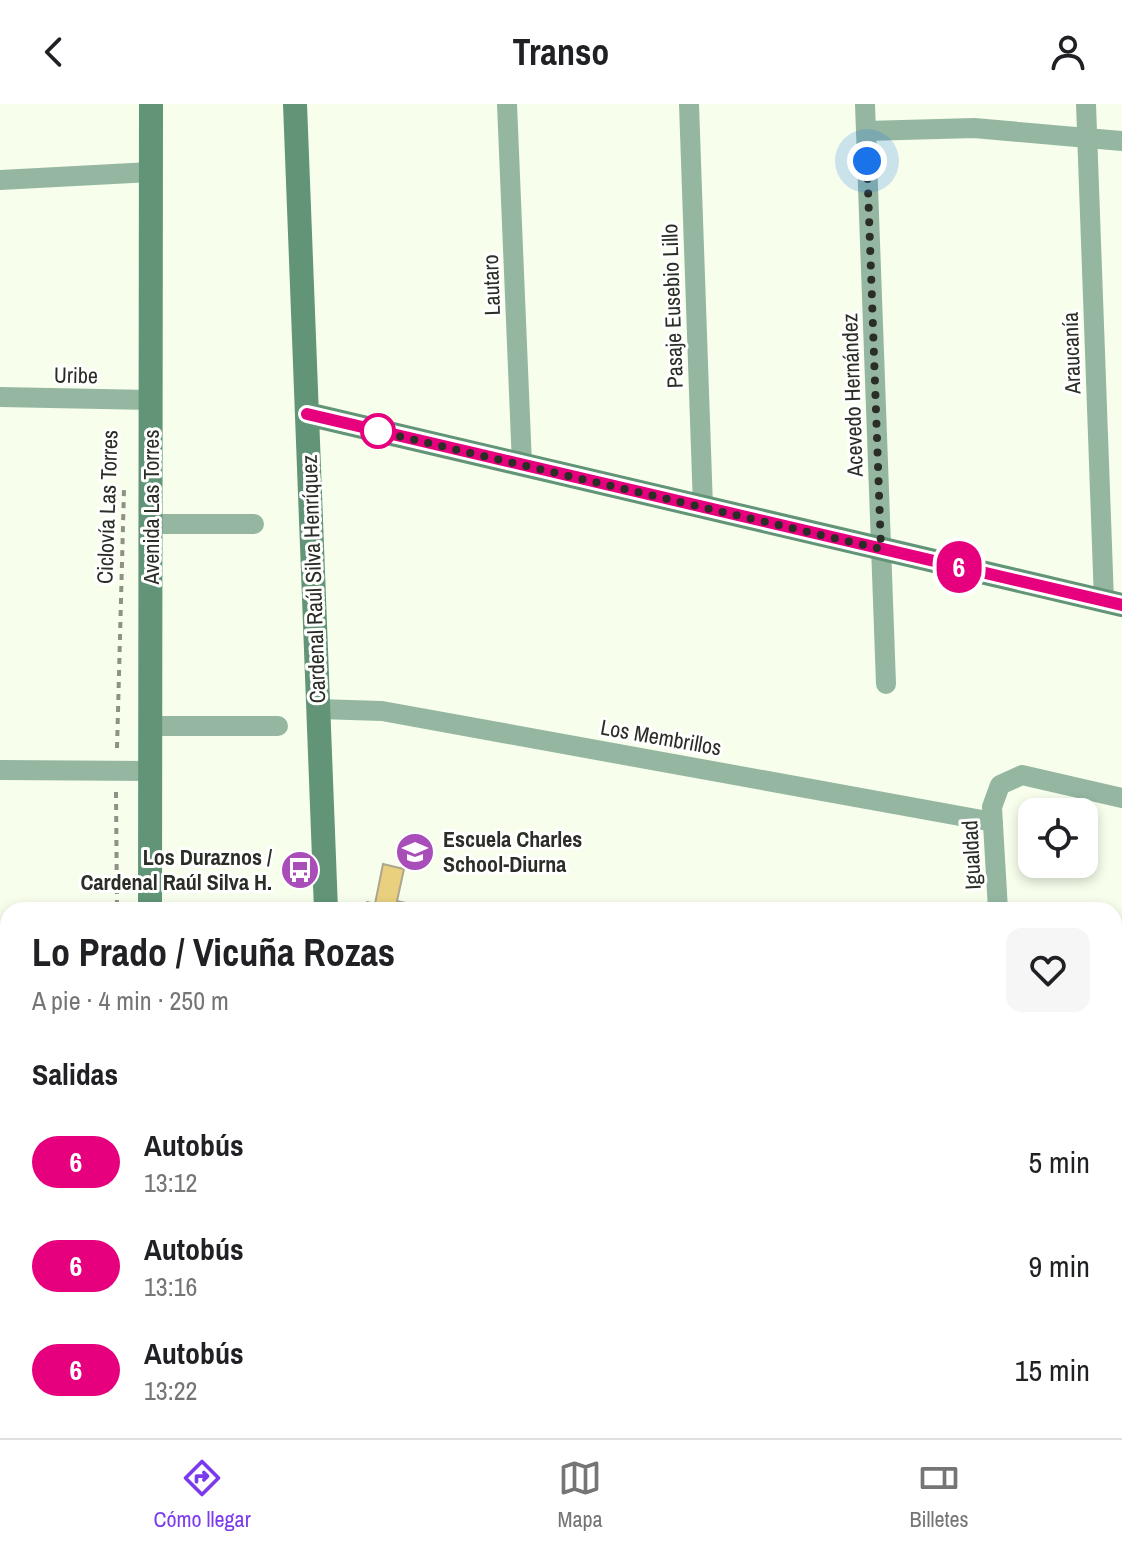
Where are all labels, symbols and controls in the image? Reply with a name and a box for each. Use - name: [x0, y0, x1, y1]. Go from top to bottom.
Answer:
- text: Transo: [513, 28, 609, 76]
- icon: back: [32, 30, 76, 74]
- icon: person: [1046, 30, 1090, 74]
- your location: [847, 141, 887, 181]
- street label: Pasaje Eusebio Lillo: [654, 223, 690, 389]
- street label: Lautaro: [475, 254, 507, 316]
- street label: Araucanía: [1055, 311, 1087, 396]
- street label: Acevedo Hernández: [834, 313, 870, 478]
- street label: Uribe: [54, 360, 98, 390]
- unlabelled marker: [361, 414, 395, 448]
- street label: Ciclovía Las Torres: [89, 429, 125, 585]
- street label: Avenida Las Torres: [136, 430, 166, 585]
- street label: Cardenal Raúl Silva Henríquez: [294, 454, 332, 704]
- line badge: 6: [933, 541, 985, 593]
- text: 6: [953, 548, 965, 586]
- street label: Los Membrillos: [598, 712, 724, 762]
- map controls: [1018, 798, 1098, 878]
- button: locate: [1018, 798, 1098, 878]
- street label: Igualdad: [954, 820, 988, 890]
- place label: Escuela Charles School-Diurna: [443, 824, 582, 879]
- school or university icon: Escuela Charles School-Diurna: [394, 831, 436, 873]
- place label: Los Duraznos / Cardenal Raúl Silva H.: [80, 842, 273, 897]
- bus stop icon: Los Duraznos / Cardenal Raúl Silva H.: [279, 849, 321, 891]
- text: Lo Prado / Vicuña Rozas: [32, 927, 395, 978]
- button: heart: [1006, 928, 1090, 1012]
- text: A pie · 4 min · 250 m: [32, 983, 229, 1018]
- text: Salidas: [32, 1054, 118, 1094]
- text: Autobús: [144, 1125, 244, 1165]
- text: 5 min: [1028, 1142, 1090, 1182]
- text: 6: [70, 1143, 82, 1181]
- text: 13:12: [144, 1165, 197, 1200]
- text: Autobús: [144, 1229, 244, 1269]
- text: 9 min: [1028, 1246, 1090, 1286]
- text: 6: [70, 1247, 82, 1285]
- text: 13:16: [144, 1269, 197, 1304]
- text: Autobús: [144, 1333, 244, 1373]
- text: 15 min: [1015, 1350, 1090, 1390]
- text: 6: [70, 1351, 82, 1389]
- text: 13:22: [144, 1373, 197, 1408]
- tab: Cómo llegar: [153, 1456, 251, 1534]
- tab: Mapa: [557, 1456, 603, 1534]
- tab: Billetes: [909, 1456, 969, 1534]

